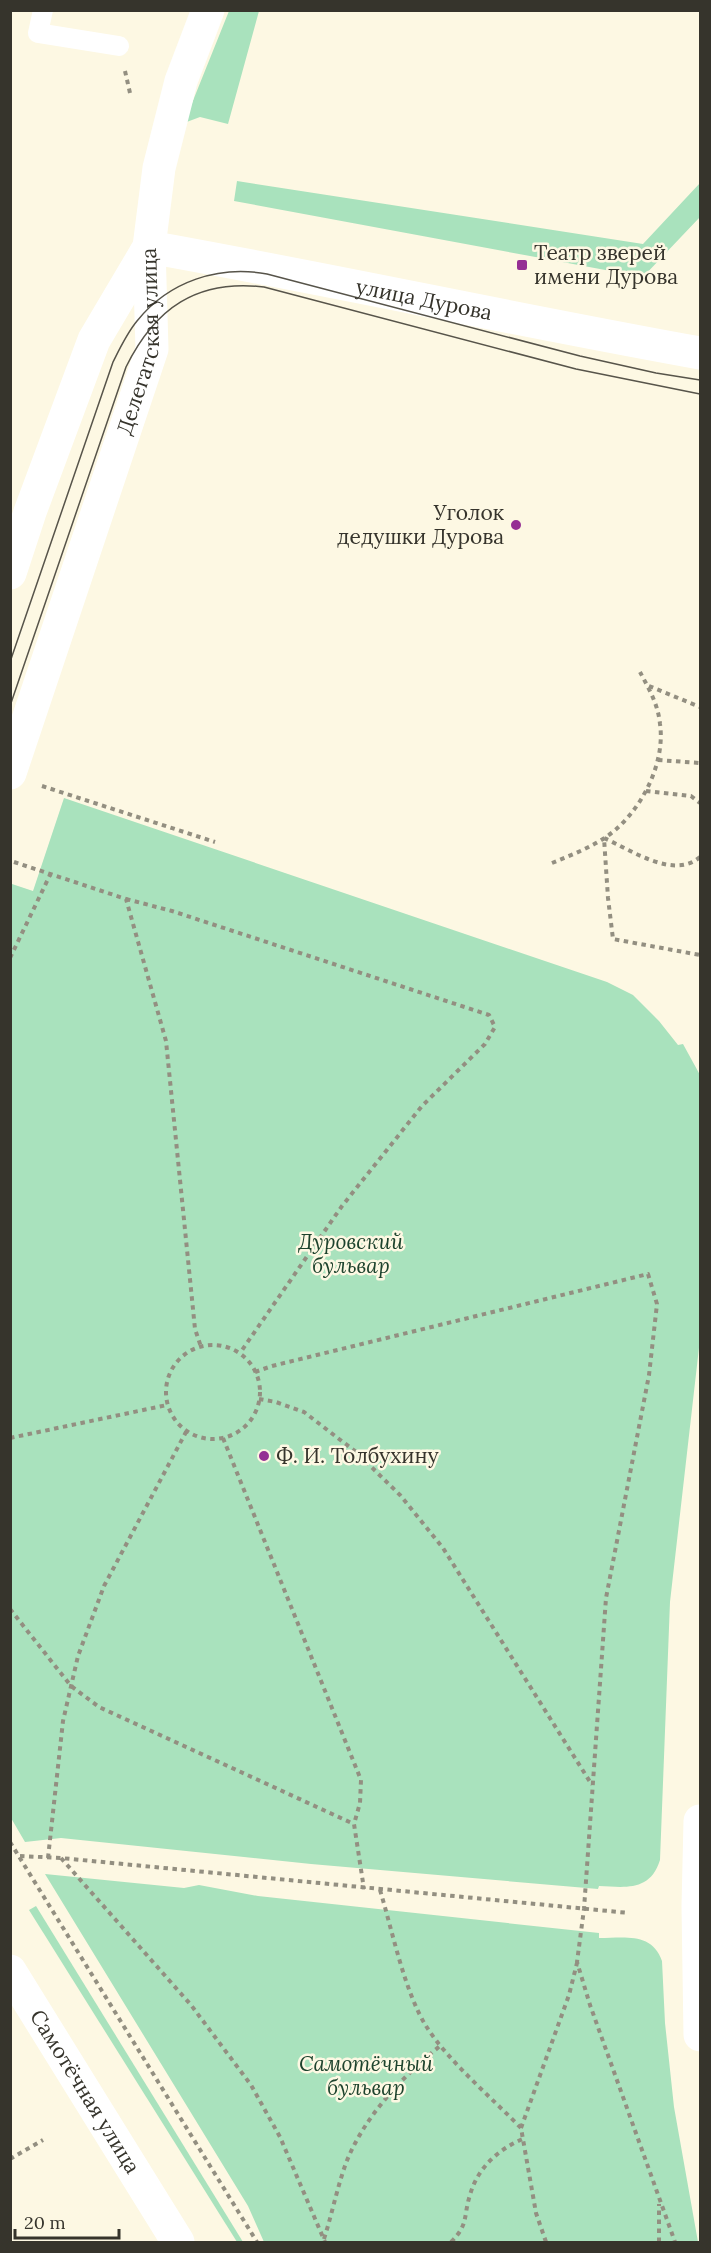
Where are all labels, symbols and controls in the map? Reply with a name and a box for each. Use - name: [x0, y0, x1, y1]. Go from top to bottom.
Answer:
- place label: Театр зверей имени Дурова: [534, 239, 678, 290]
- street label: Делегатская улица: [110, 247, 165, 438]
- marker: Театр зверей имени Дурова: [515, 258, 529, 272]
- street label: улица Дурова: [354, 273, 495, 326]
- place label: Уголок дедушки Дурова: [337, 499, 505, 550]
- marker: Уголок дедушки Дурова: [509, 518, 523, 532]
- park label: Дуровский бульвар: [298, 1228, 404, 1279]
- place label: Ф. И. Толбухину: [276, 1442, 438, 1469]
- marker: Ф. И. Толбухину: [257, 1449, 271, 1463]
- street label: Самотёчная улица: [24, 2004, 146, 2179]
- park label: Самотёчный бульвар: [299, 2050, 433, 2101]
- scale bar: [15, 2202, 118, 2240]
- text: 20 m: [24, 2211, 66, 2234]

